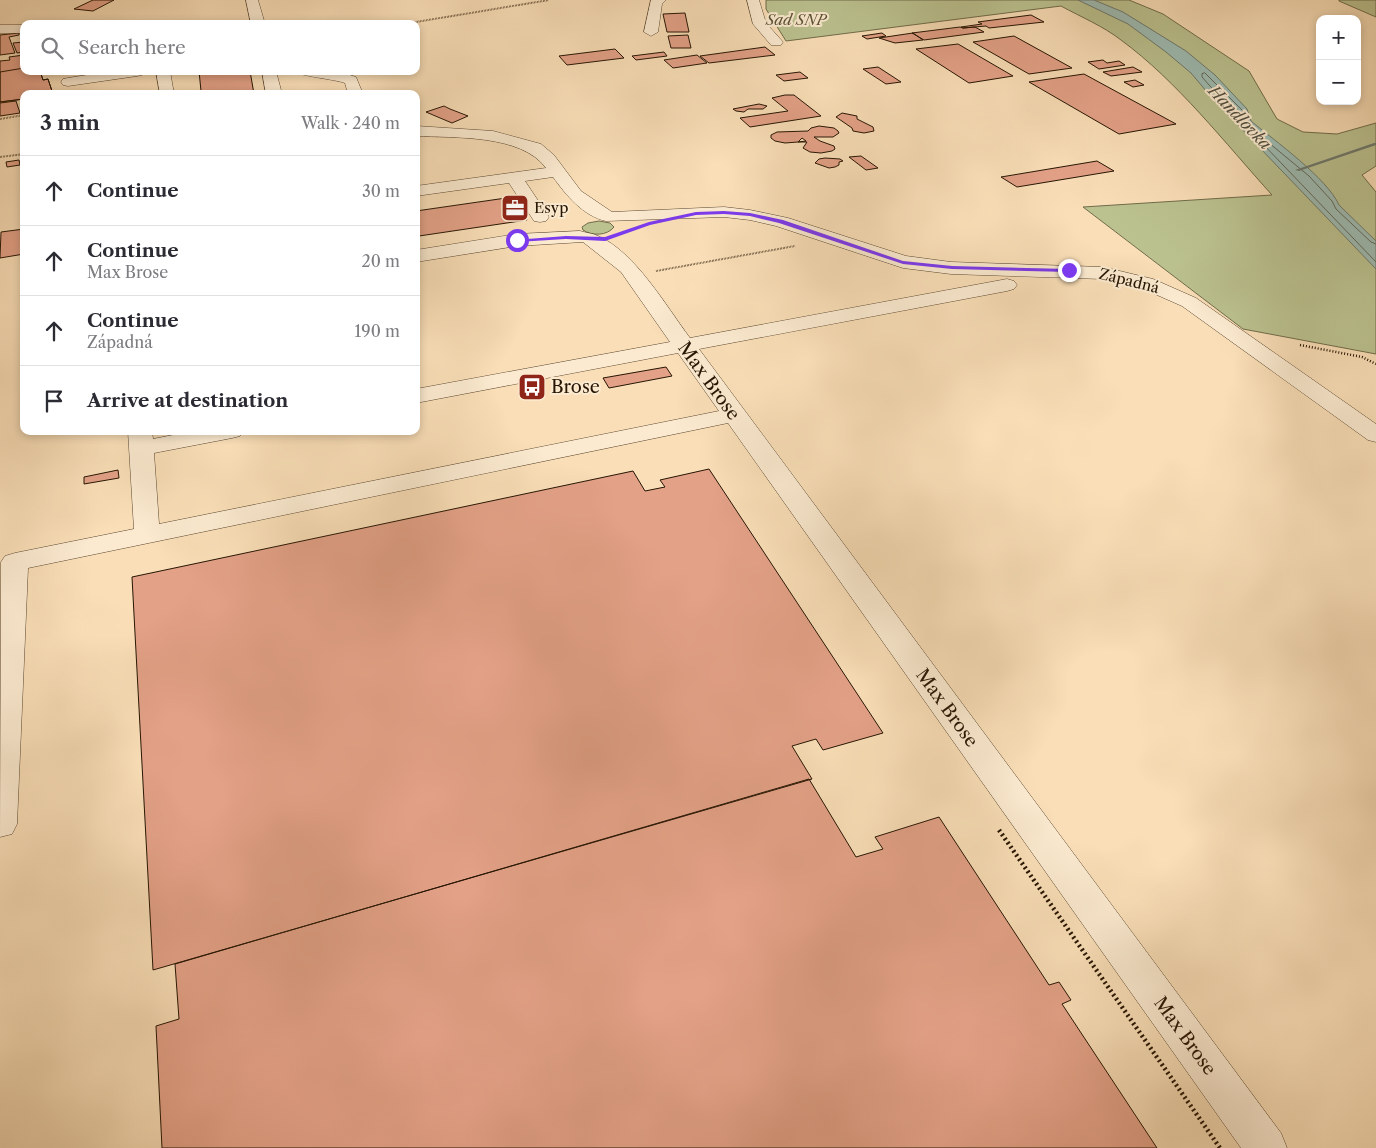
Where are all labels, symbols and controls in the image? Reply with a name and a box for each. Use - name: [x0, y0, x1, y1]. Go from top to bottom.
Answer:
- park label: Sad SNP: [765, 10, 827, 29]
- map controls: [1316, 15, 1361, 105]
- button: +: [1316, 15, 1361, 60]
- search box: [20, 20, 420, 75]
- icon: search: [38, 34, 66, 62]
- text: Search here: [78, 36, 186, 59]
- button: −: [1316, 60, 1361, 105]
- water label: Handlovka: [1203, 79, 1276, 154]
- text: 3 min: [40, 110, 100, 135]
- text: Walk · 240 m: [301, 113, 400, 133]
- icon: ahead: [40, 177, 68, 205]
- text: Continue: [87, 179, 179, 202]
- text: 30 m: [362, 181, 400, 201]
- office icon: Esyp: [500, 193, 530, 223]
- place label: Esyp: [534, 198, 568, 217]
- route start: [506, 229, 529, 252]
- text: Continue: [87, 239, 179, 262]
- icon: ahead: [40, 247, 68, 275]
- text: 20 m: [361, 251, 400, 271]
- route end: [1058, 259, 1081, 282]
- text: Max Brose: [87, 262, 168, 282]
- street label: Západná: [1097, 264, 1161, 297]
- text: Continue: [87, 309, 179, 332]
- icon: ahead: [40, 317, 68, 345]
- text: 190 m: [355, 321, 400, 341]
- text: Západná: [87, 332, 153, 352]
- street label: Max Brose: [673, 338, 745, 424]
- bus stop icon: Brose: [517, 372, 547, 402]
- place label: Brose: [551, 376, 600, 398]
- icon: arrive: [40, 387, 68, 415]
- text: Arrive at destination: [87, 389, 288, 412]
- street label: Max Brose: [911, 665, 983, 751]
- street label: Max Brose: [1149, 993, 1221, 1079]

